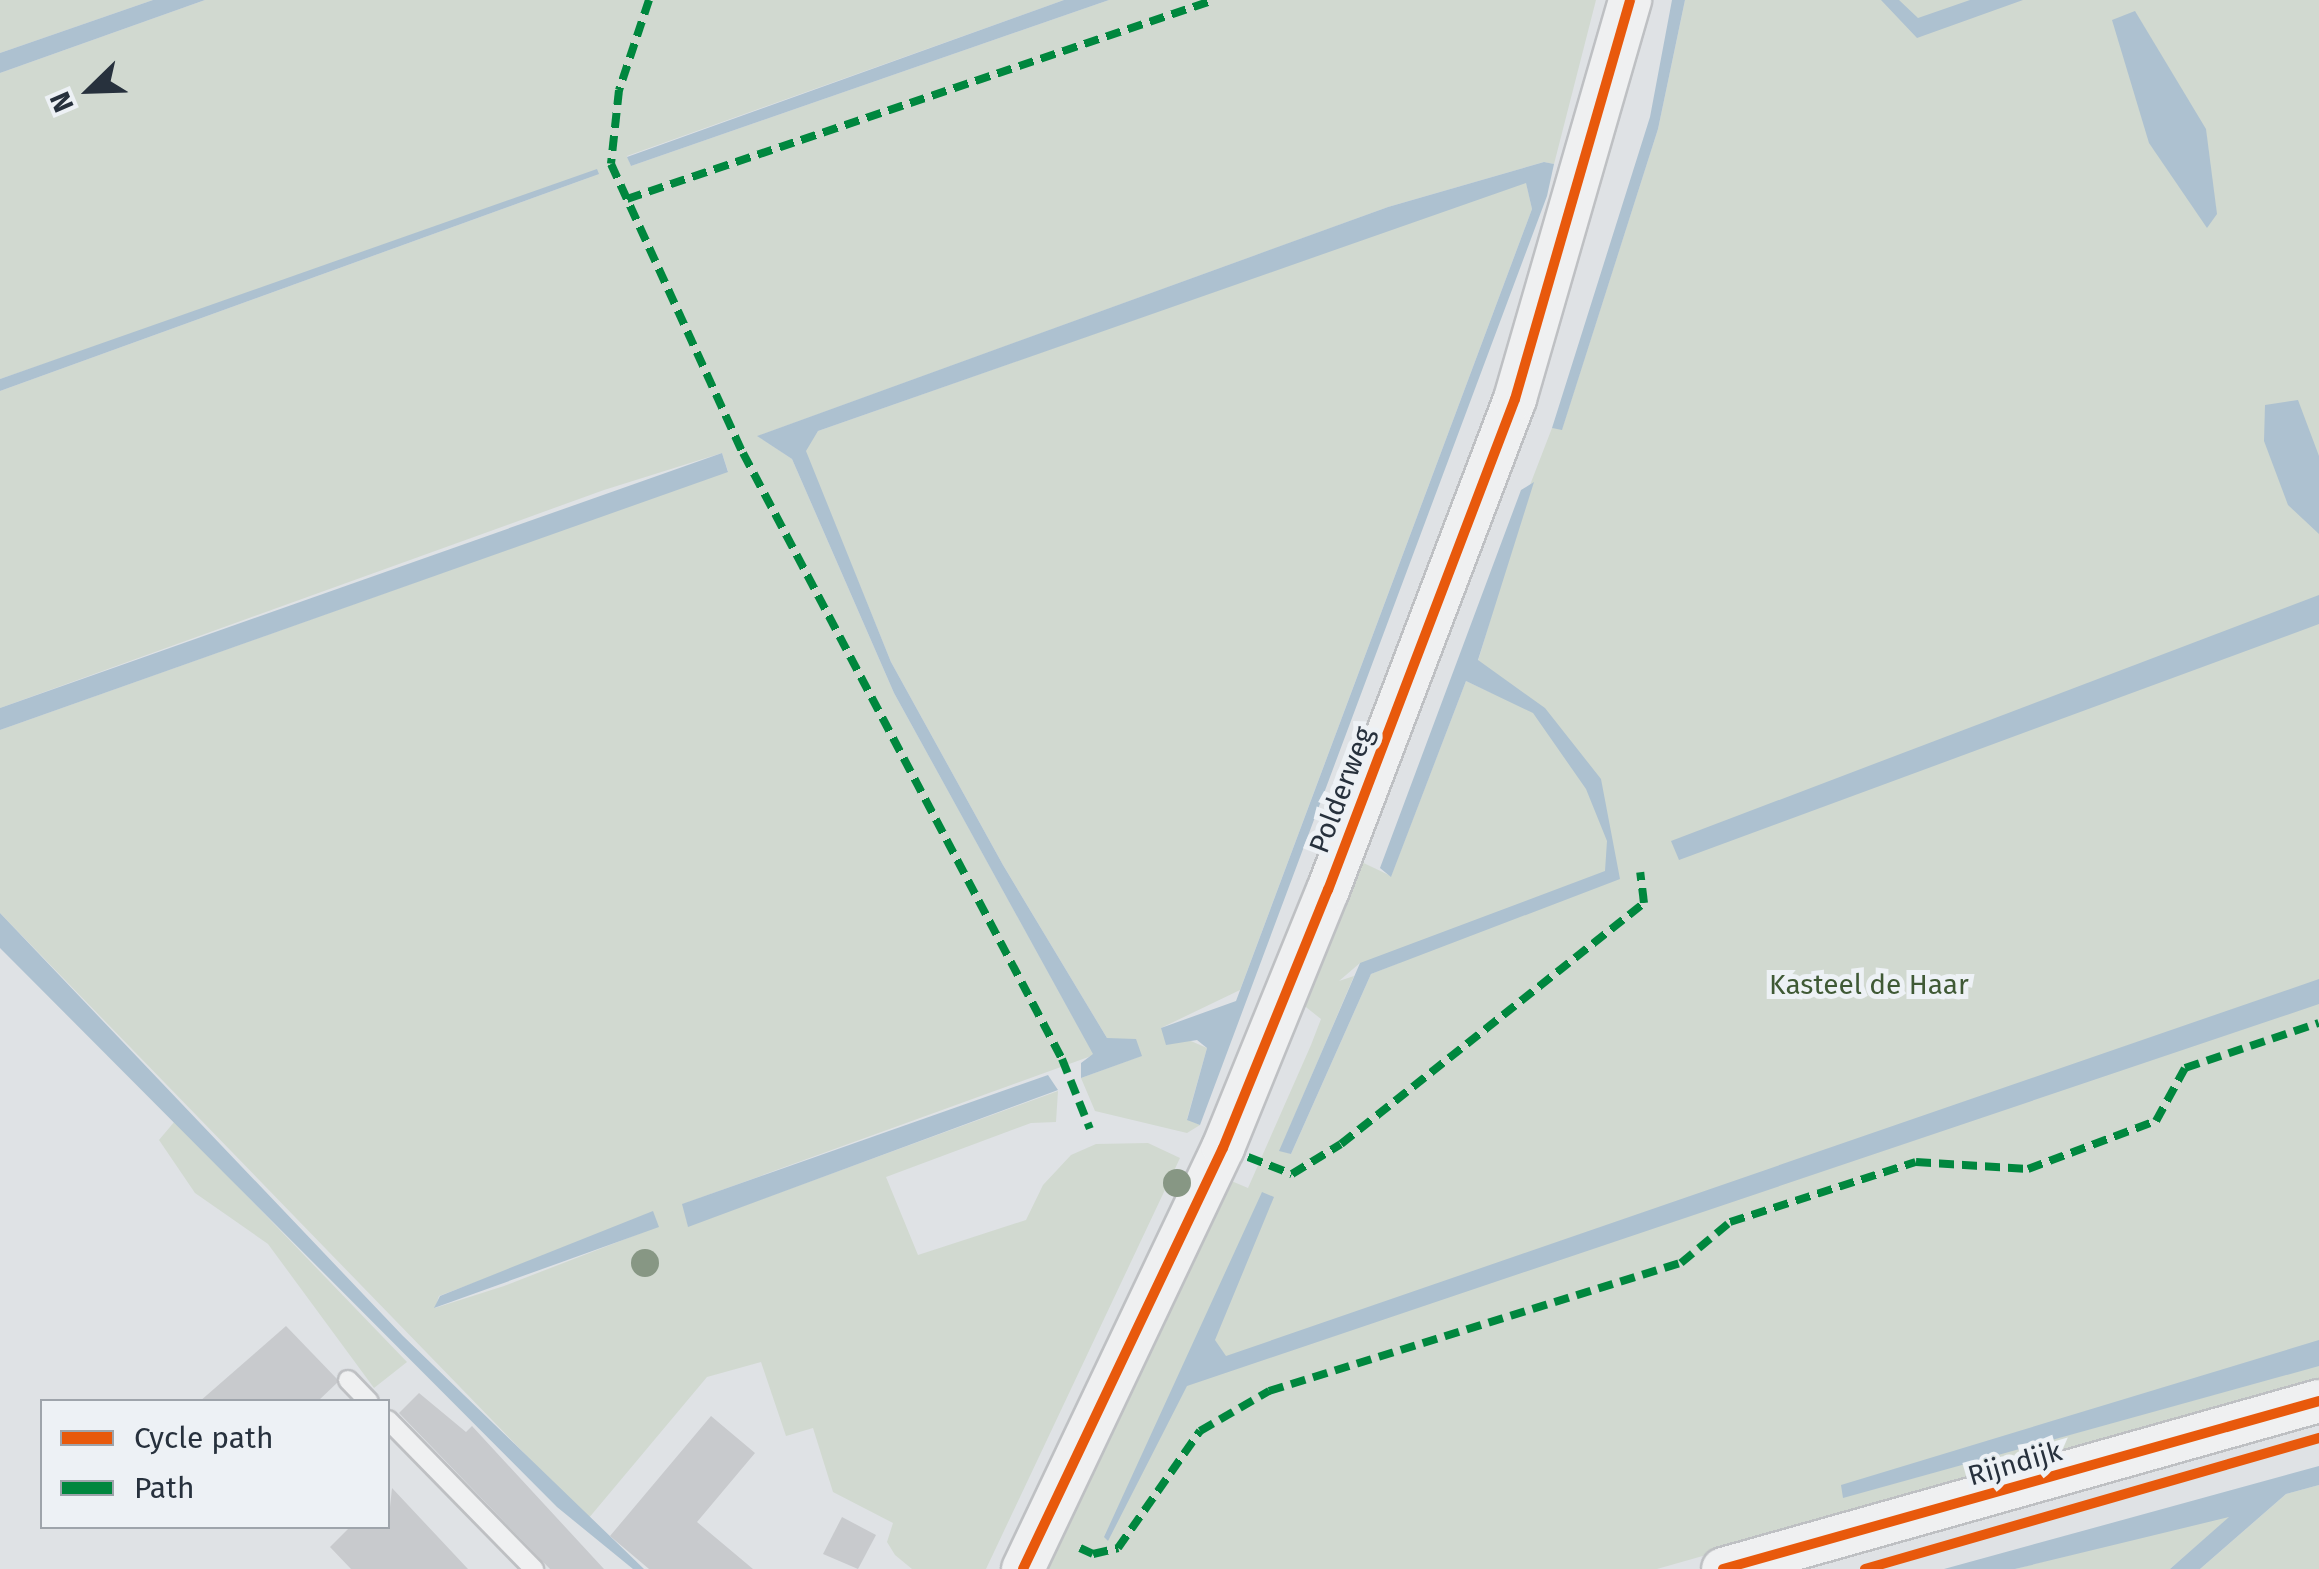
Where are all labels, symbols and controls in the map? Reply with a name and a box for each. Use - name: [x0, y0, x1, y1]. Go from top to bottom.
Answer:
- north arrow: [40, 40, 140, 140]
- text: N: [43, 87, 81, 117]
- street label: Polderweg: [1303, 722, 1381, 858]
- park label: Kasteel de Haar: [1769, 968, 1969, 1002]
- legend: [40, 1399, 390, 1529]
- text: Cycle path: [134, 1420, 273, 1456]
- street label: Rijndijk: [1964, 1435, 2066, 1493]
- text: Path: [134, 1470, 195, 1506]

